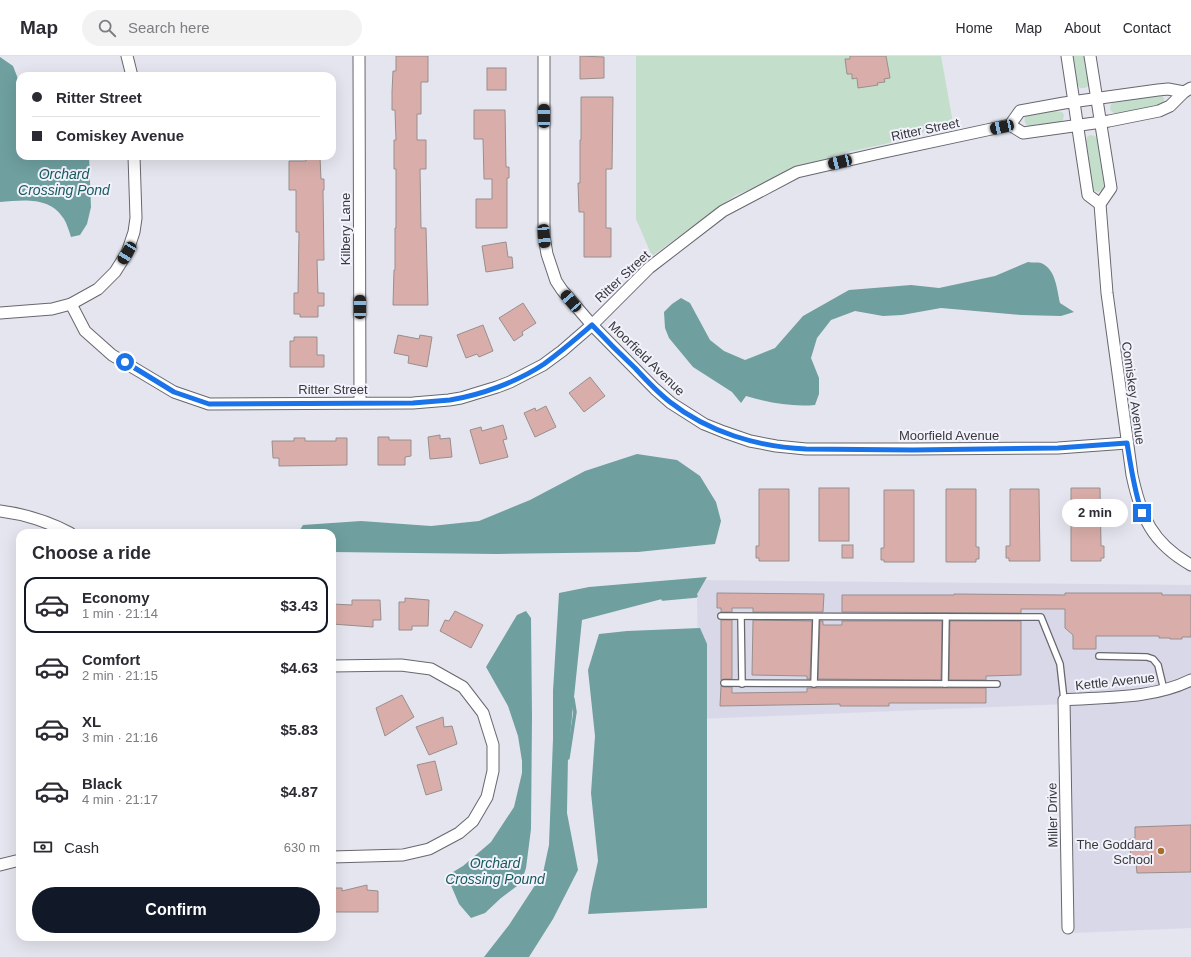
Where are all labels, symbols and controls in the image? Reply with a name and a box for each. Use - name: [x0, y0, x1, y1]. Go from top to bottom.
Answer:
- search box: [82, 10, 362, 46]
- text: Map: [20, 17, 58, 38]
- icon: search: [96, 17, 118, 39]
- text: Search here: [128, 19, 210, 36]
- text: Home: [956, 20, 993, 36]
- text: Map: [1015, 20, 1042, 36]
- text: About: [1064, 20, 1101, 36]
- text: Contact: [1123, 20, 1171, 36]
- text: Ritter Street: [56, 89, 142, 106]
- car: [538, 104, 550, 128]
- street label: Ritter Street: [890, 115, 961, 144]
- car: [989, 119, 1015, 135]
- text: Comiskey Avenue: [56, 127, 184, 144]
- car: [827, 153, 853, 171]
- water label: Orchard Crossing Pond: [18, 166, 111, 198]
- street label: Kilbery Lane: [338, 193, 353, 265]
- car: [537, 224, 551, 248]
- car: [116, 240, 138, 266]
- street label: Ritter Street: [592, 247, 653, 306]
- car: [559, 288, 583, 314]
- car: [354, 295, 366, 319]
- street label: Moorfield Avenue: [605, 318, 688, 399]
- street label: Comiskey Avenue: [1119, 341, 1148, 446]
- route start: [116, 353, 134, 371]
- street label: Ritter Street: [298, 382, 368, 397]
- street label: Moorfield Avenue: [899, 428, 999, 443]
- callout: 2 min: [1062, 499, 1128, 527]
- route end: [1133, 504, 1151, 522]
- text: 2 min: [1078, 505, 1112, 520]
- text: Choose a ride: [32, 543, 151, 563]
- icon: car: [34, 587, 70, 623]
- text: Economy: [82, 589, 150, 606]
- text: $3.43: [280, 597, 318, 614]
- text: 1 min · 21:14: [82, 606, 158, 621]
- icon: car: [34, 649, 70, 685]
- text: Comfort: [82, 651, 140, 668]
- text: $4.63: [280, 659, 318, 676]
- text: 2 min · 21:15: [82, 668, 158, 683]
- street label: Kettle Avenue: [1074, 670, 1156, 693]
- icon: car: [34, 711, 70, 747]
- text: XL: [82, 713, 101, 730]
- text: $5.83: [280, 721, 318, 738]
- text: 3 min · 21:16: [82, 730, 158, 745]
- icon: car: [34, 773, 70, 809]
- text: Black: [82, 775, 122, 792]
- street label: Miller Drive: [1044, 782, 1061, 848]
- text: $4.87: [280, 783, 318, 800]
- text: 4 min · 21:17: [82, 792, 158, 807]
- icon: cash: [32, 836, 54, 858]
- place label: The Goddard School: [1076, 837, 1153, 867]
- text: Cash: [64, 839, 99, 856]
- text: 630 m: [284, 840, 320, 855]
- marker: The Goddard School: [1156, 846, 1166, 856]
- water label: Orchard Crossing Pound: [445, 855, 546, 887]
- button: Confirm: [32, 887, 320, 933]

